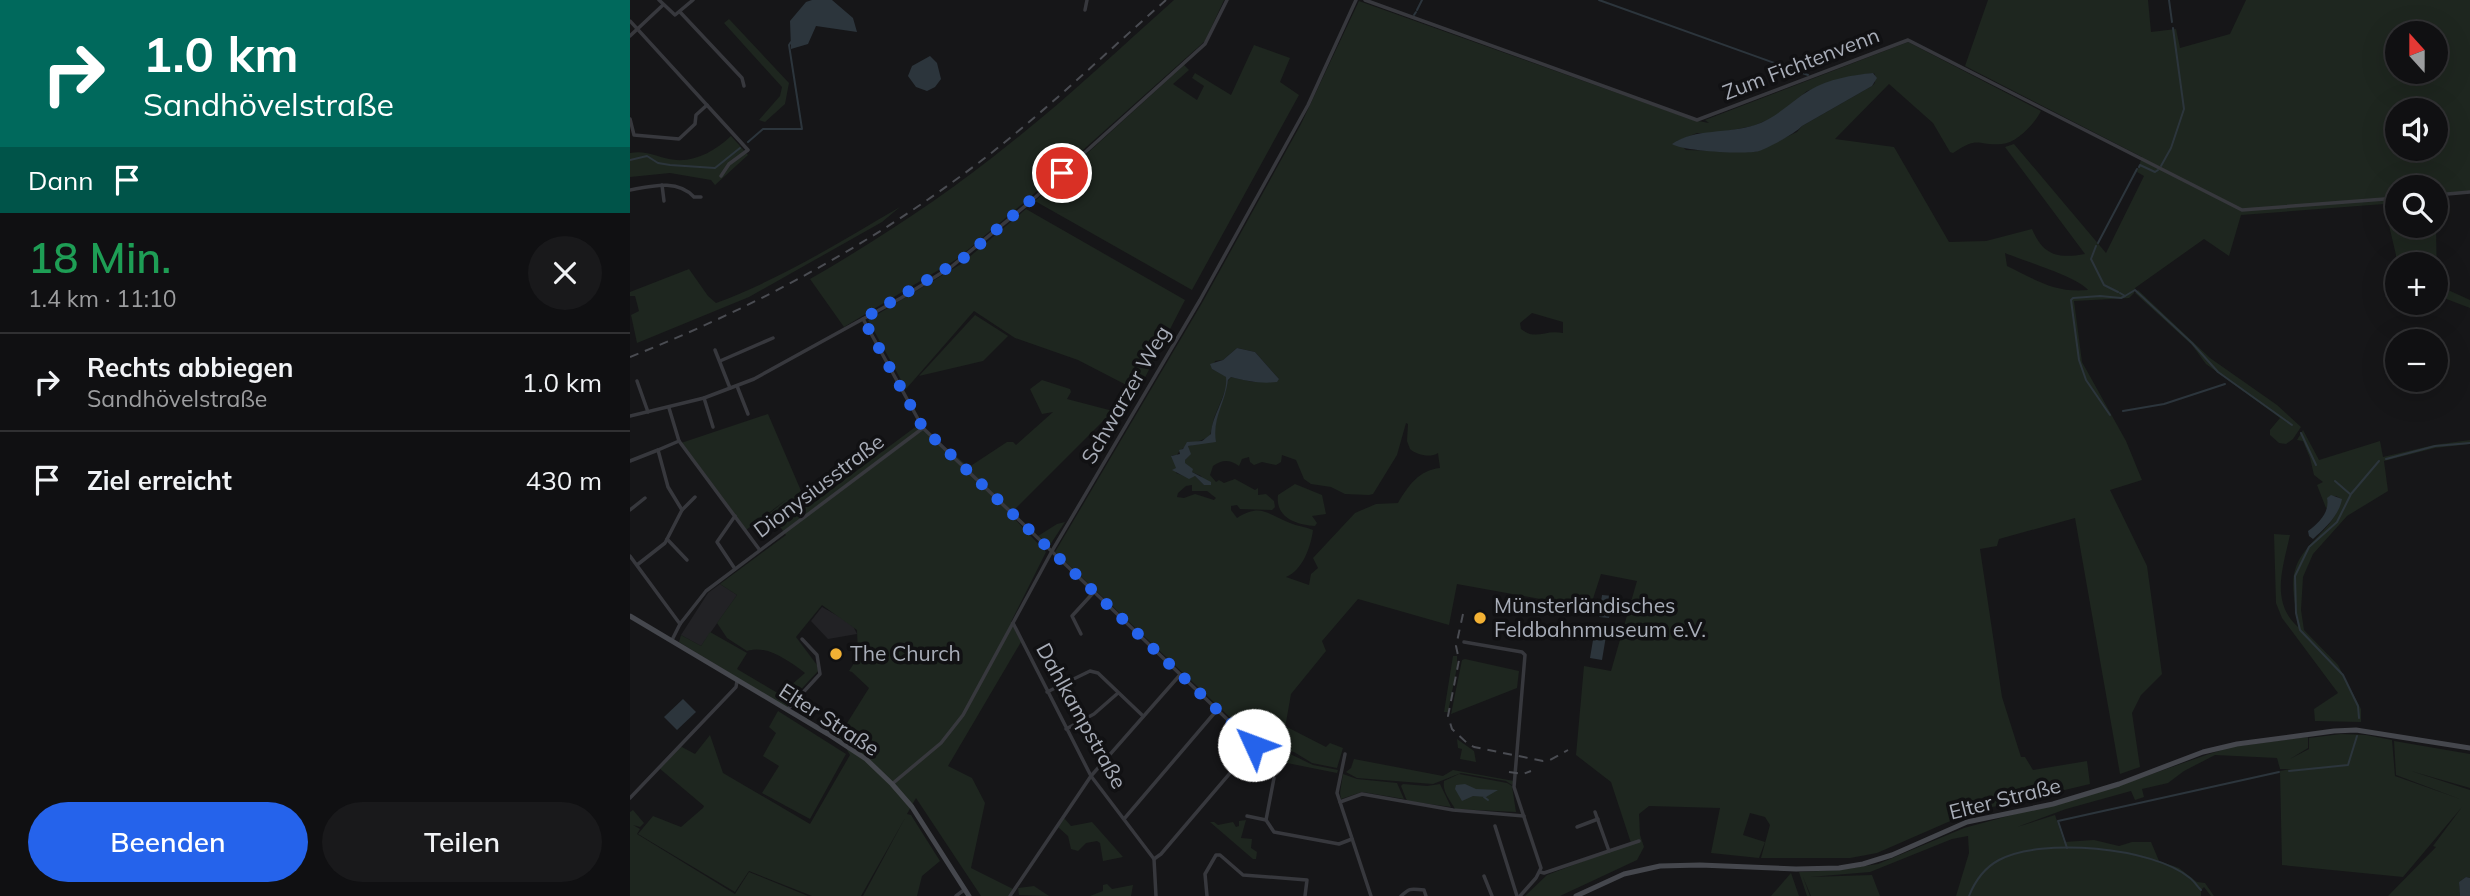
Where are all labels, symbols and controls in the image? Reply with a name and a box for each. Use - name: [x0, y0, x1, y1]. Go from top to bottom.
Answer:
- street label: Zum Fichtenvenn: [1719, 21, 1883, 105]
- north arrow: [2385, 21, 2448, 84]
- map controls: [2385, 21, 2448, 392]
- text: 1.0 km: [143, 23, 298, 84]
- icon: right: [28, 28, 119, 119]
- text: Sandhövelstraße: [143, 84, 394, 124]
- button: sound: [2385, 98, 2448, 161]
- pin: [1032, 143, 1092, 203]
- icon: arrive: [1043, 154, 1081, 192]
- icon: arrive: [108, 161, 146, 199]
- text: Dann: [28, 164, 94, 197]
- button: search: [2385, 175, 2448, 238]
- text: 18 Min.: [28, 231, 171, 284]
- button: close: [528, 236, 602, 310]
- button: +: [2385, 252, 2448, 315]
- text: 1.4 km · 11:10: [28, 284, 177, 313]
- street label: Schwarzer Weg: [1075, 321, 1175, 468]
- button: −: [2385, 329, 2448, 392]
- text: Rechts abbiegen: [87, 351, 293, 384]
- icon: right: [28, 363, 66, 401]
- text: 1.0 km: [522, 366, 602, 399]
- text: Sandhövelstraße: [87, 384, 267, 413]
- street label: Dionysiusstraße: [748, 428, 889, 543]
- icon: arrive: [28, 461, 66, 499]
- text: Ziel erreicht: [87, 464, 232, 497]
- text: 430 m: [526, 464, 602, 497]
- place label: Münsterländisches Feldbahnmuseum e.V.: [1494, 592, 1706, 642]
- marker: Münsterländisches Feldbahnmuseum e.V.: [1472, 610, 1488, 626]
- street label: Dahlkampstraße: [1031, 638, 1133, 793]
- place label: The Church: [850, 640, 961, 666]
- marker: The Church: [828, 646, 844, 662]
- street label: Elter Straße: [775, 677, 885, 761]
- position arrow: [1217, 708, 1291, 782]
- street label: Elter Straße: [1946, 772, 2063, 824]
- button: Beenden: [28, 802, 308, 882]
- button: Teilen: [322, 802, 602, 882]

